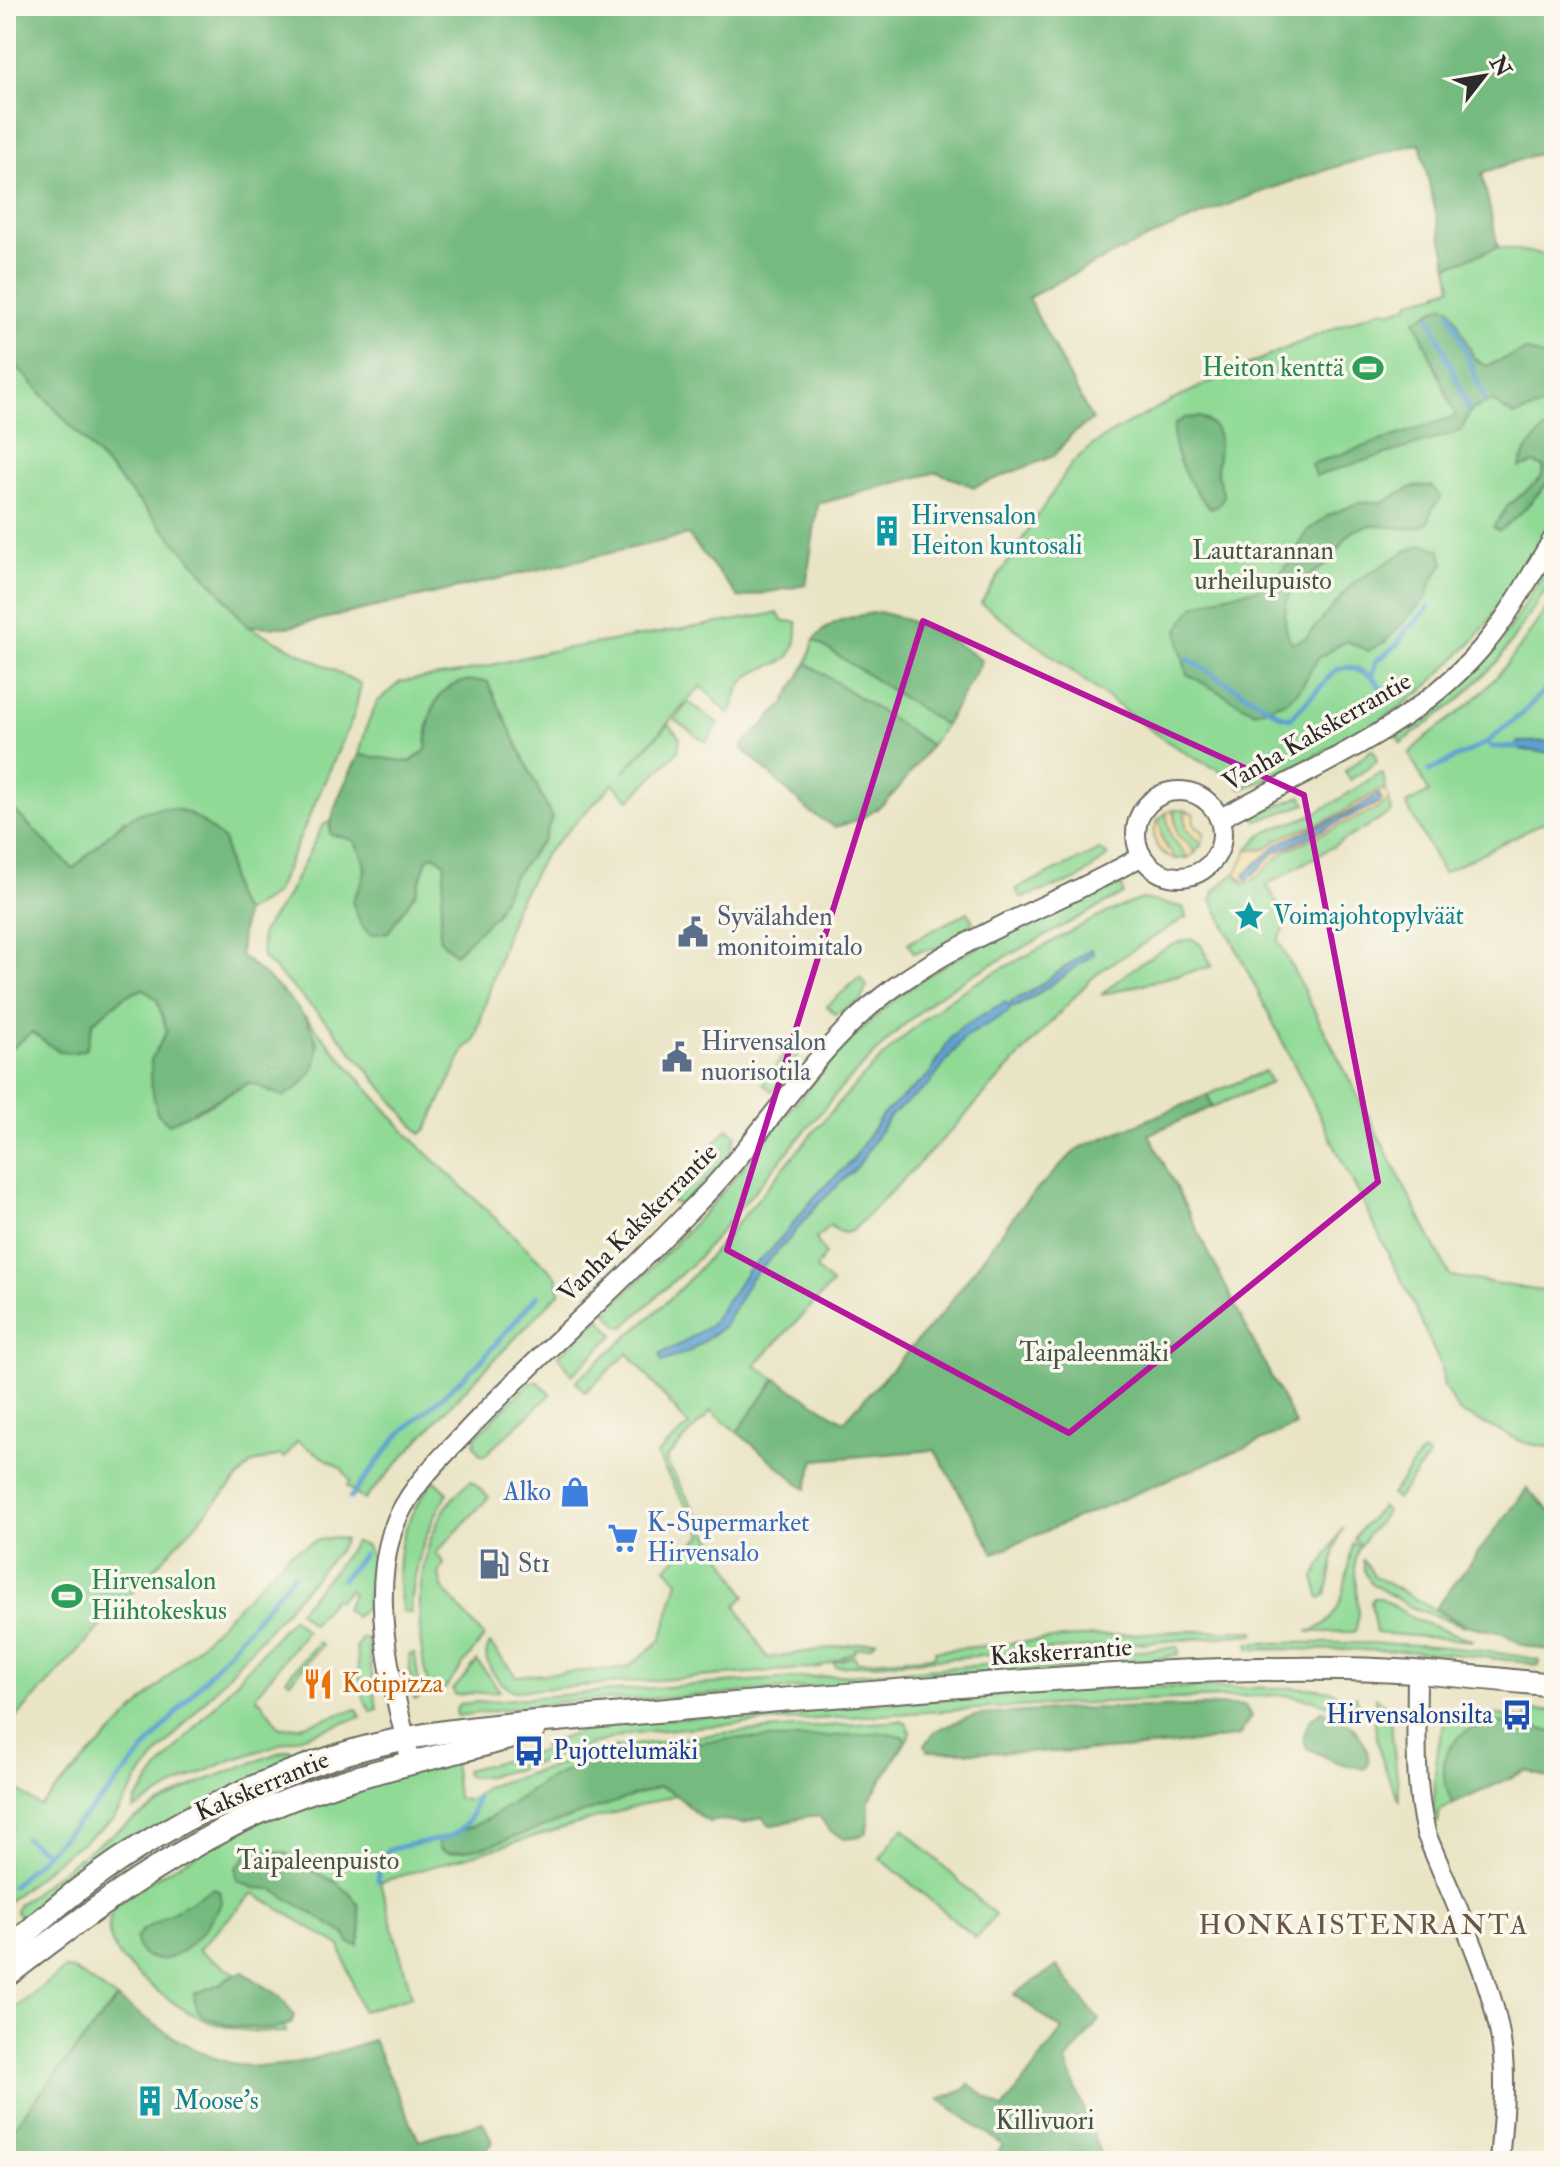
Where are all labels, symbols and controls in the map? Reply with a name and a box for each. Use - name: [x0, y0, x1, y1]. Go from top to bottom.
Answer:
- north arrow: [1444, 36, 1524, 116]
- text: N: [1483, 50, 1518, 82]
- sports icon: Heiton kenttä: [1351, 351, 1385, 385]
- place label: Heiton kenttä: [1202, 352, 1344, 384]
- place label: Hirvensalon Heiton kuntosali: [911, 500, 1082, 562]
- building icon: Hirvensalon Heiton kuntosali: [870, 514, 904, 548]
- park label: Lauttarannan urheilupuisto: [1192, 535, 1334, 598]
- street label: Vanha Kakskerrantie: [1217, 665, 1417, 799]
- place icon: Voimajohtopylväät: [1232, 899, 1266, 933]
- place label: Voimajohtopylväät: [1273, 900, 1464, 933]
- place label: Syvälahden monitoimitalo: [717, 901, 863, 963]
- public building icon: Syvälahden monitoimitalo: [676, 915, 710, 949]
- place label: Hirvensalon nuorisotila: [701, 1026, 826, 1088]
- public building icon: Hirvensalon nuorisotila: [660, 1040, 694, 1074]
- street label: Vanha Kakskerrantie: [552, 1136, 725, 1309]
- park label: Taipaleenmäki: [1019, 1337, 1169, 1370]
- shop icon: Alko: [558, 1475, 592, 1509]
- place label: Alko: [502, 1476, 551, 1508]
- place label: K-Supermarket Hirvensalo: [647, 1507, 809, 1569]
- supermarket icon: K-Supermarket Hirvensalo: [606, 1521, 640, 1555]
- fuel station icon: St1: [477, 1547, 511, 1581]
- place label: St1: [518, 1548, 550, 1580]
- place label: Hirvensalon Hiihtokeskus: [91, 1565, 227, 1627]
- sports icon: Hirvensalon Hiihtokeskus: [50, 1579, 84, 1613]
- street label: Kakskerrantie: [989, 1631, 1133, 1673]
- restaurant icon: Kotipizza: [301, 1667, 335, 1701]
- place label: Kotipizza: [342, 1668, 444, 1701]
- bus stop icon: Hirvensalonsilta: [1500, 1698, 1534, 1732]
- place label: Hirvensalonsilta: [1326, 1699, 1493, 1731]
- bus stop icon: Pujottelumäki: [512, 1734, 546, 1768]
- place label: Pujottelumäki: [553, 1735, 698, 1767]
- street label: Kakskerrantie: [190, 1743, 334, 1829]
- park label: Taipaleenpuisto: [237, 1845, 399, 1878]
- district label: HONKAISTENRANTA: [1198, 1908, 1530, 1943]
- building icon: Moose's: [133, 2084, 167, 2118]
- place label: Moose's: [174, 2085, 259, 2117]
- park label: Killivuori: [996, 2105, 1095, 2137]

